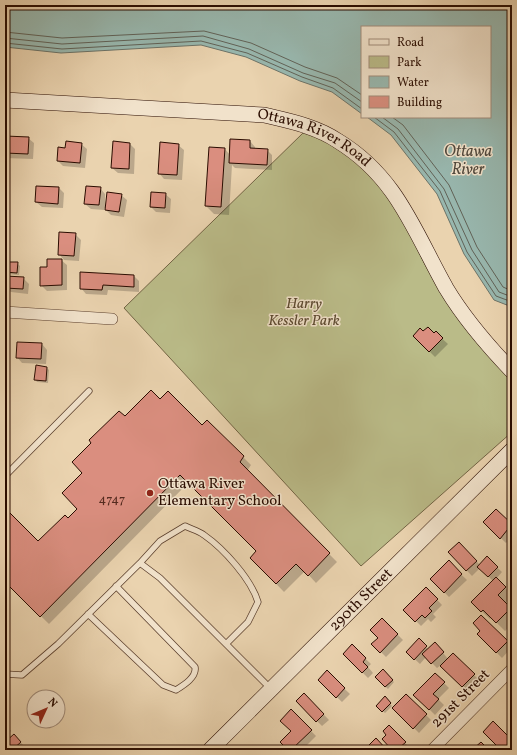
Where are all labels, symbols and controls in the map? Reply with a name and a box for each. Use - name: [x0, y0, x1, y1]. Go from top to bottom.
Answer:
- legend: [361, 26, 491, 118]
- text: Road: [397, 35, 424, 51]
- text: Park: [397, 55, 422, 71]
- text: Water: [397, 75, 429, 91]
- text: Building: [397, 95, 442, 111]
- street label: Ottawa River Road: [257, 104, 376, 172]
- water label: Ottawa River: [444, 141, 493, 181]
- park label: Harry Kessler Park: [268, 294, 340, 332]
- place label: Ottawa River Elementary School: [158, 474, 281, 512]
- marker: Ottawa River Elementary School: [145, 488, 155, 498]
- house number: 4747: [99, 491, 125, 509]
- street label: 290th Street: [325, 564, 397, 636]
- street label: 291st Street: [427, 665, 495, 733]
- north arrow: [26, 689, 66, 729]
- text: N: [44, 695, 60, 711]

